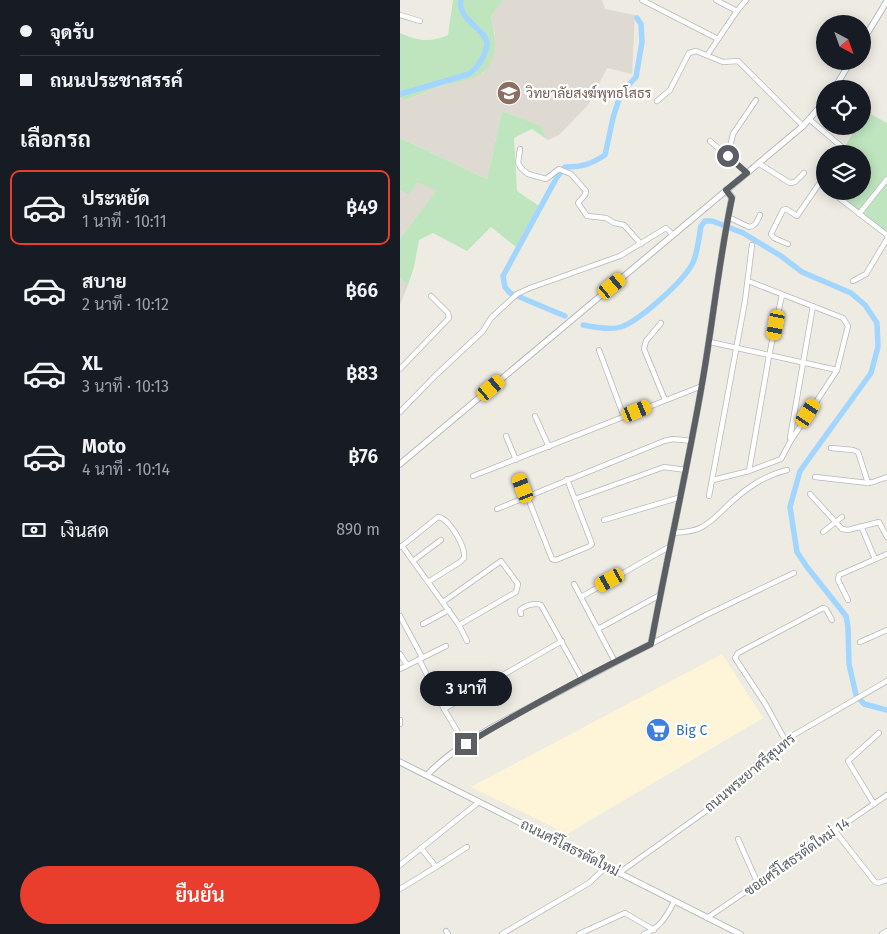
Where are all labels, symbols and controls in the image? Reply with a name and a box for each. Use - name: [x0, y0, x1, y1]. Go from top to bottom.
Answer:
- north arrow: [816, 15, 871, 70]
- map controls: [816, 15, 871, 200]
- text: จุดรับ: [50, 21, 94, 44]
- text: ถนนประชาสรรค์: [50, 69, 183, 92]
- school or university icon: วิทยาลัยสงฆ์พุทธโสธร: [496, 80, 522, 106]
- button: locate: [816, 80, 871, 135]
- place label: วิทยาลัยสงฆ์พุทธโสธร: [525, 84, 652, 103]
- text: เลือกรถ: [20, 126, 91, 153]
- route start: [717, 145, 739, 167]
- button: layers: [816, 145, 871, 200]
- icon: car: [22, 185, 67, 230]
- text: ประหยัด: [82, 187, 150, 210]
- text: ฿49: [346, 196, 378, 219]
- text: 1 นาที · 10:11: [82, 212, 167, 231]
- icon: car: [22, 268, 67, 313]
- text: สบาย: [82, 270, 127, 293]
- car: [595, 271, 628, 301]
- text: ฿66: [345, 279, 378, 302]
- text: 2 นาที · 10:12: [82, 295, 169, 314]
- car: [765, 309, 786, 341]
- icon: car: [22, 351, 67, 396]
- text: XL: [82, 352, 103, 375]
- text: ฿83: [346, 362, 378, 385]
- car: [474, 373, 507, 403]
- text: 3 นาที · 10:13: [82, 377, 169, 396]
- car: [793, 396, 822, 430]
- car: [620, 398, 653, 424]
- icon: car: [22, 434, 67, 479]
- text: Moto: [82, 435, 126, 458]
- text: ฿76: [348, 445, 378, 468]
- text: 4 นาที · 10:14: [82, 460, 170, 479]
- car: [510, 471, 535, 505]
- icon: cash: [20, 516, 48, 544]
- text: เงินสด: [60, 519, 109, 542]
- text: 890 m: [336, 520, 380, 539]
- car: [593, 566, 626, 594]
- callout: 3 นาที: [420, 672, 512, 706]
- text: 3 นาที: [445, 679, 487, 698]
- supermarket icon: Big C: [645, 717, 671, 743]
- place label: Big C: [676, 722, 707, 739]
- street label: ถนนพระยาศรีสุนทร: [700, 729, 800, 817]
- route end: [455, 733, 477, 755]
- street label: ซอยศรีโสธรตัดใหม่ 14: [740, 813, 853, 900]
- street label: ถนนศรีโสธรตัดใหม่: [518, 815, 623, 880]
- button: ยืนยัน: [20, 866, 380, 924]

